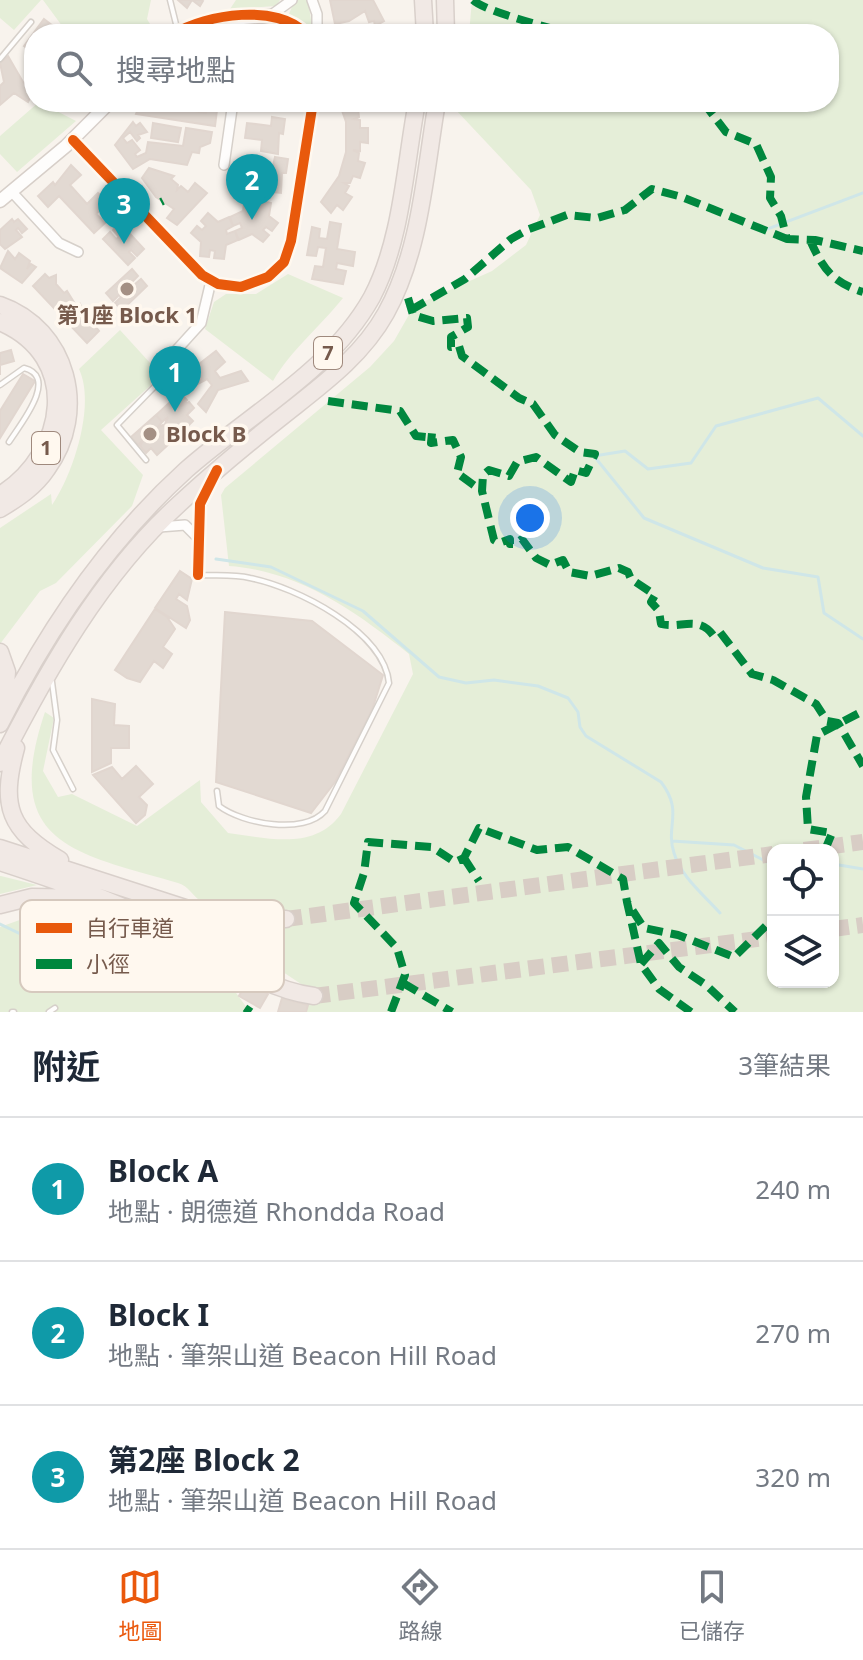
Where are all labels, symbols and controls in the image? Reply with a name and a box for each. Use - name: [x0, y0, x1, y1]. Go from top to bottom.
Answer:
- search box: [24, 24, 839, 112]
- icon: search: [52, 46, 96, 90]
- text: 搜尋地點: [116, 49, 236, 90]
- pin: 2: [226, 154, 278, 220]
- pin: 3: [98, 178, 150, 244]
- marker: 第1座 Block 1: [118, 280, 136, 298]
- place label: 第1座 Block 1: [57, 299, 197, 329]
- road number: 7: [314, 337, 342, 369]
- pin: 1: [149, 346, 201, 412]
- place label: Block B: [166, 418, 246, 448]
- marker: Block B: [141, 425, 159, 443]
- road number: 1: [32, 432, 60, 464]
- your location: [510, 498, 550, 538]
- map controls: [767, 844, 839, 988]
- button: locate: [767, 844, 839, 916]
- legend: [20, 900, 284, 992]
- text: 自行車道: [86, 912, 174, 942]
- button: layers: [767, 916, 839, 988]
- text: 小徑: [86, 948, 130, 978]
- text: 附近: [32, 1043, 100, 1089]
- text: 3筆結果: [738, 1047, 831, 1083]
- text: Block A: [108, 1150, 218, 1191]
- text: 1: [51, 1171, 65, 1207]
- text: 240 m: [755, 1171, 831, 1207]
- text: 地點 · 朗德道 Rhondda Road: [108, 1193, 445, 1229]
- text: Block I: [108, 1294, 209, 1335]
- text: 2: [51, 1315, 65, 1351]
- text: 270 m: [755, 1315, 831, 1351]
- text: 地點 · 筆架山道 Beacon Hill Road: [108, 1337, 497, 1373]
- text: 第2座 Block 2: [108, 1439, 300, 1480]
- text: 3: [51, 1459, 65, 1495]
- text: 320 m: [755, 1459, 831, 1495]
- text: 地點 · 筆架山道 Beacon Hill Road: [108, 1482, 497, 1518]
- tab: 地圖: [118, 1565, 162, 1645]
- tab: 路線: [398, 1565, 443, 1645]
- tab: 已儲存: [679, 1565, 745, 1645]

